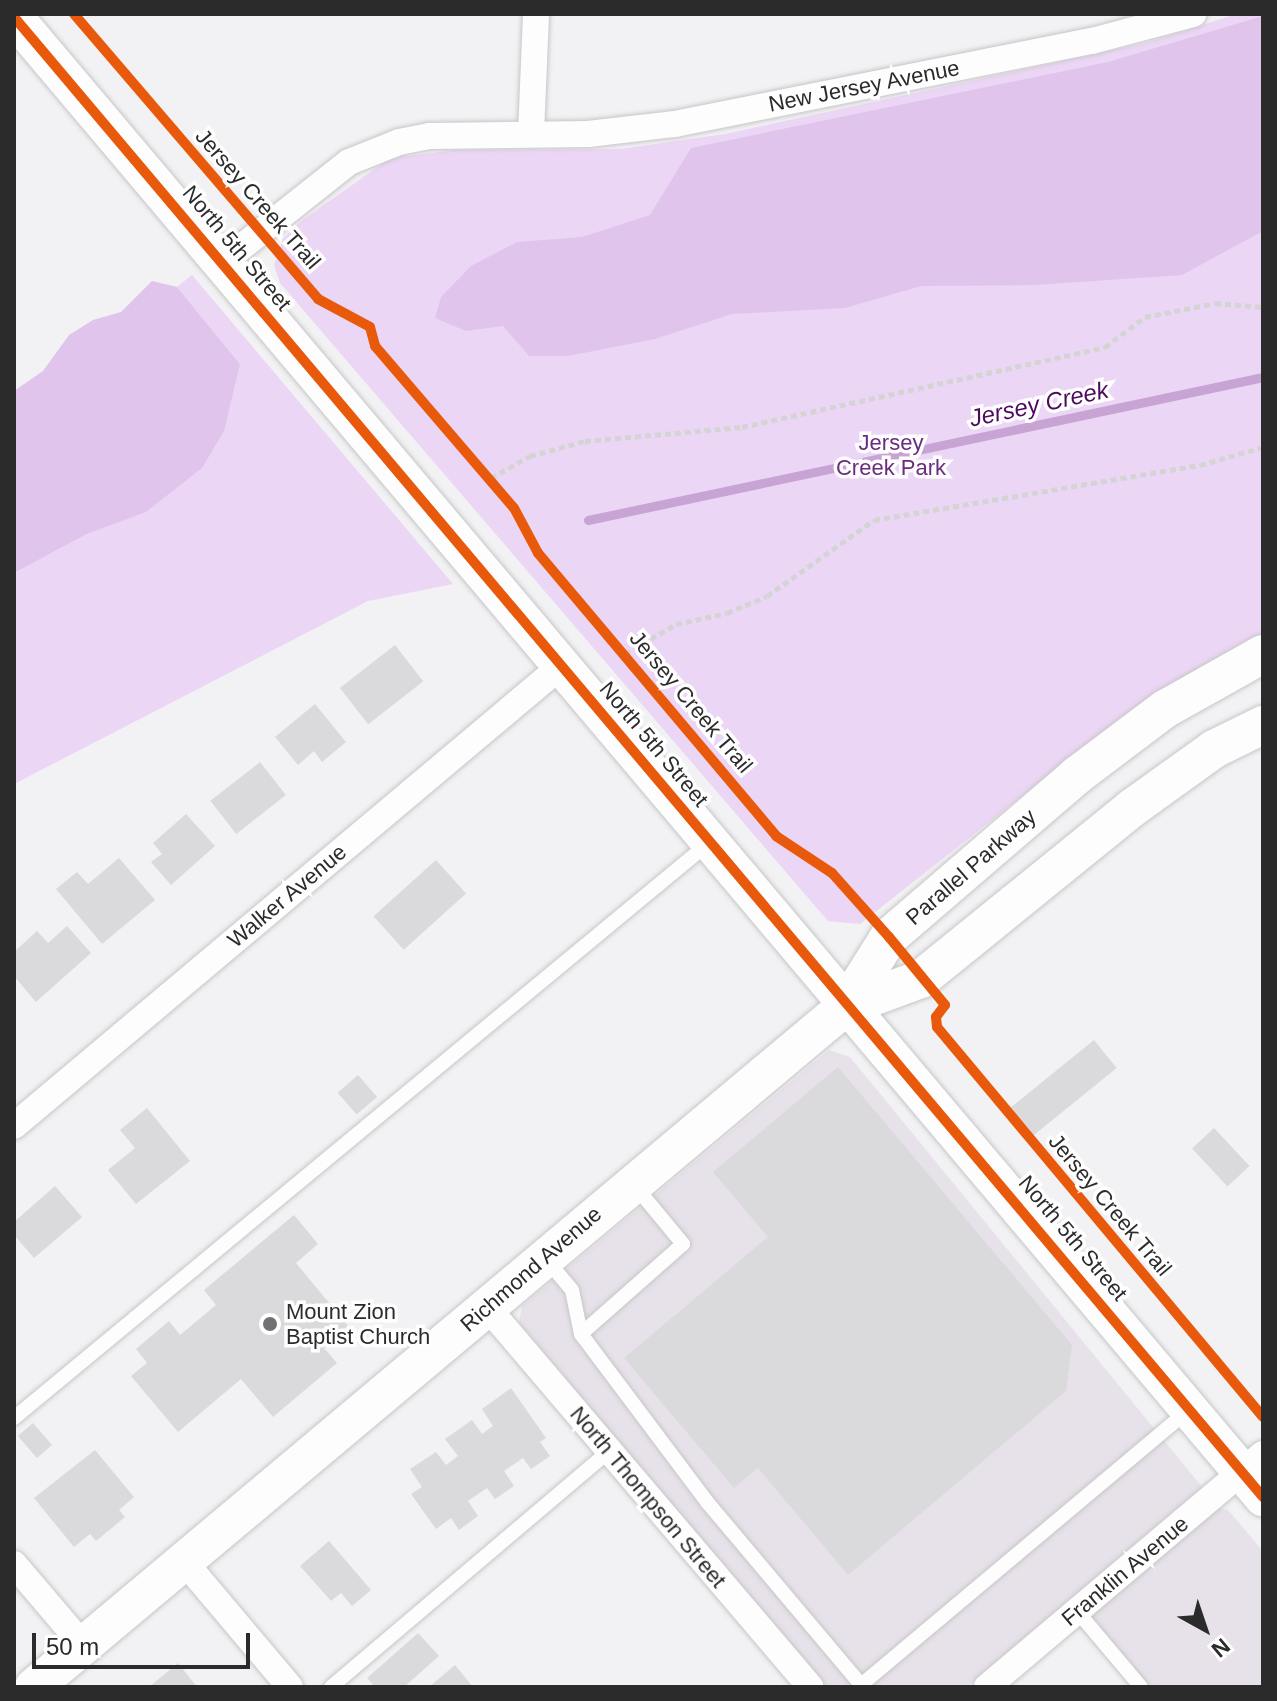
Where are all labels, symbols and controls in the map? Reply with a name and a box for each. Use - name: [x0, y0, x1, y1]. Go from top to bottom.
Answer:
- street label: New Jersey Avenue: [766, 54, 962, 118]
- street label: Jersey Creek Trail: [190, 123, 326, 275]
- street label: North 5th Street: [177, 180, 297, 316]
- water label: Jersey Creek: [967, 375, 1111, 433]
- park label: Jersey Creek Park: [836, 429, 946, 480]
- street label: Jersey Creek Trail: [624, 625, 758, 779]
- street label: North 5th Street: [594, 676, 714, 812]
- street label: Parallel Parkway: [901, 803, 1041, 931]
- street label: Walker Avenue: [222, 838, 352, 954]
- street label: Jersey Creek Trail: [1043, 1128, 1177, 1282]
- street label: North 5th Street: [1013, 1170, 1133, 1306]
- street label: Richmond Avenue: [455, 1200, 607, 1338]
- place label: Mount Zion Baptist Church: [286, 1298, 430, 1350]
- marker: Mount Zion Baptist Church: [261, 1315, 279, 1333]
- street label: North Thompson Street: [564, 1401, 732, 1593]
- street label: Franklin Avenue: [1056, 1510, 1194, 1632]
- north arrow: [1165, 1589, 1245, 1669]
- scale bar: [36, 1617, 254, 1667]
- text: 50 m: [46, 1633, 99, 1660]
- text: N: [1207, 1633, 1235, 1662]

